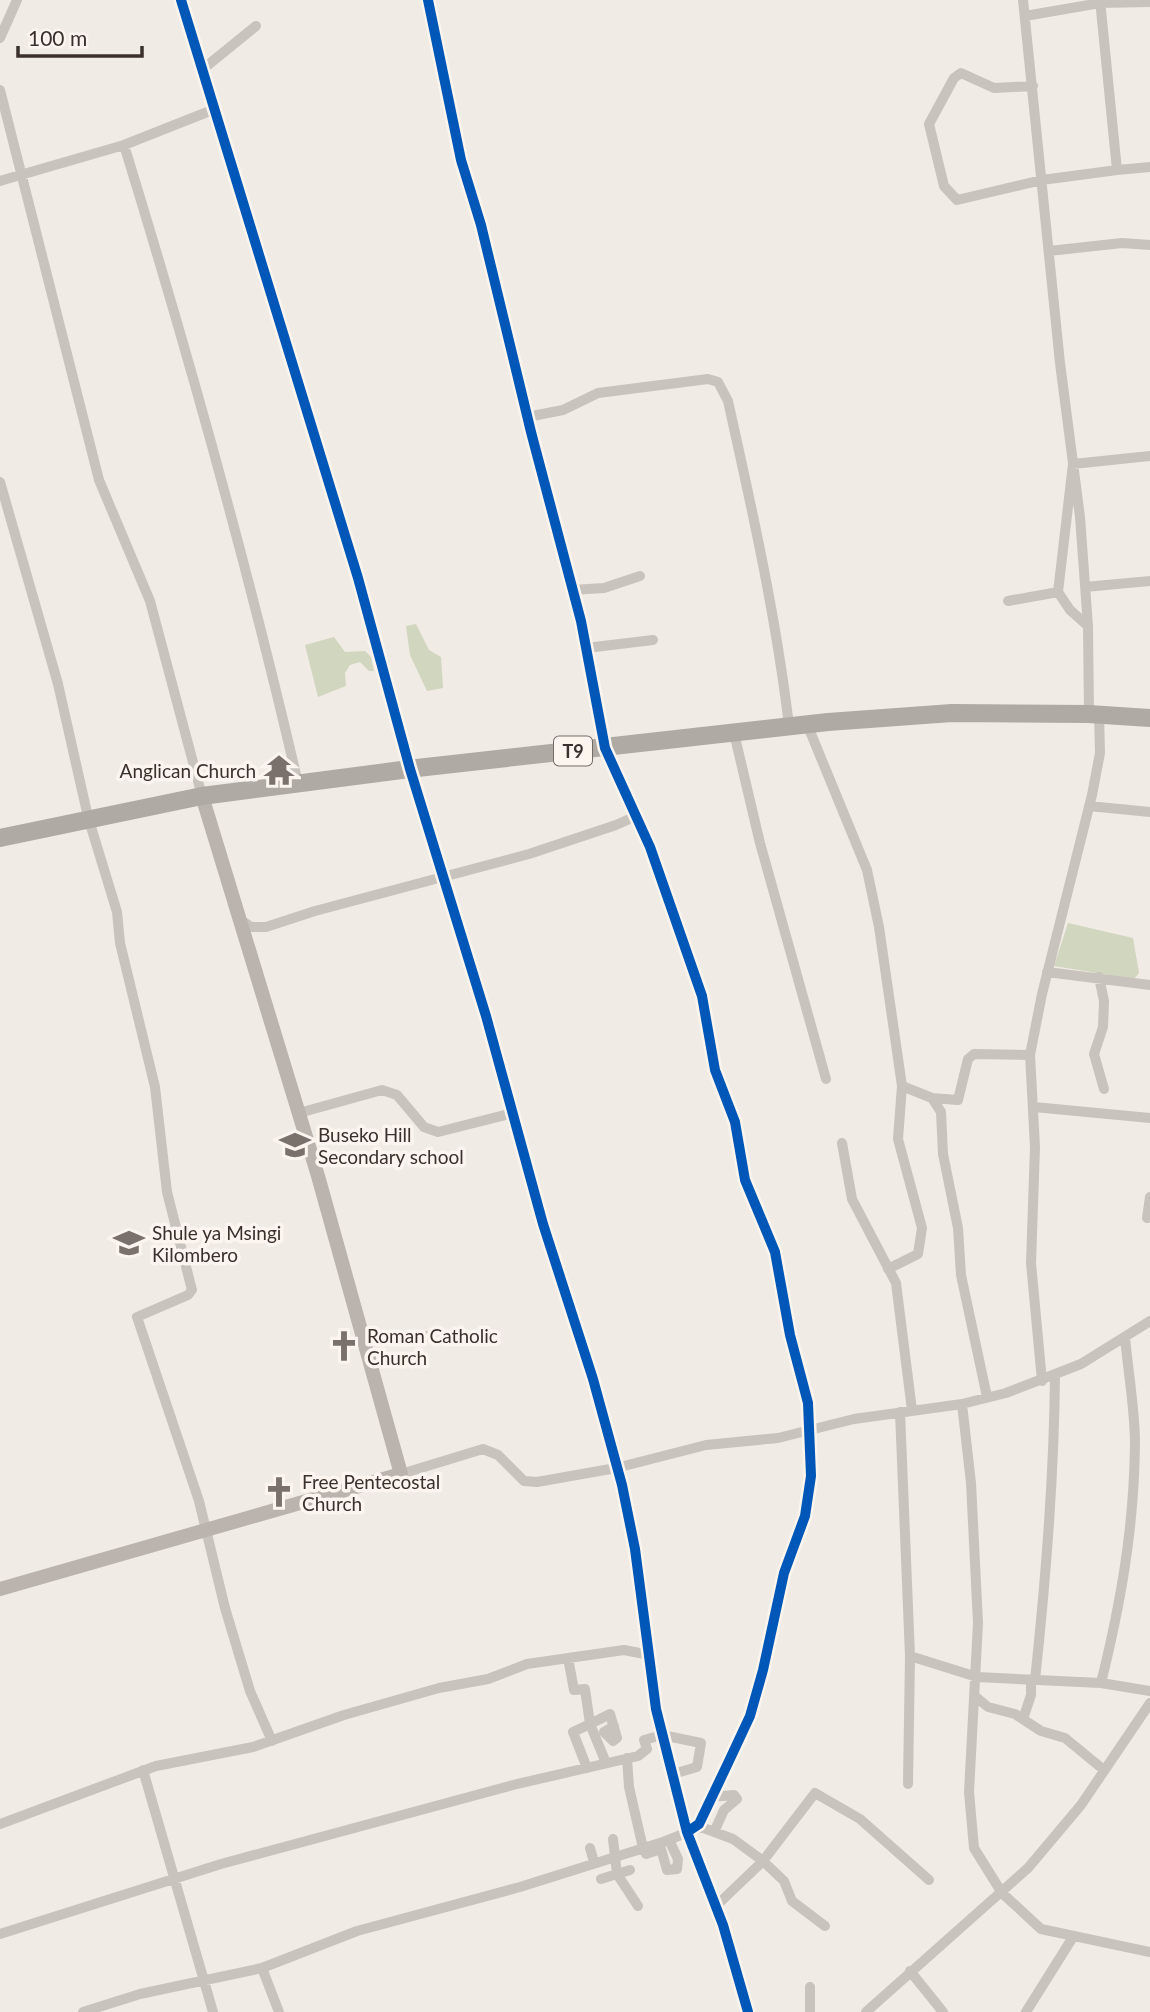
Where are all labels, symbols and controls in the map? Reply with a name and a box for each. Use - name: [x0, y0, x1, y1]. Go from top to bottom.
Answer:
- scale bar: [18, 14, 142, 58]
- text: 100 m: [28, 25, 87, 50]
- road number: T9: [554, 736, 592, 766]
- temple icon: Anglican Church: [262, 753, 296, 787]
- place label: Anglican Church: [120, 759, 256, 782]
- place label: Buseko Hill Secondary school: [318, 1123, 464, 1168]
- school or university icon: Buseko Hill Secondary school: [278, 1128, 312, 1162]
- place label: Shule ya Msingi Kilombero: [152, 1221, 281, 1266]
- school or university icon: Shule ya Msingi Kilombero: [112, 1226, 146, 1260]
- place label: Roman Catholic Church: [367, 1324, 498, 1369]
- church icon: Roman Catholic Church: [327, 1329, 361, 1363]
- place label: Free Pentecostal Church: [302, 1470, 440, 1515]
- church icon: Free Pentecostal Church: [262, 1475, 296, 1509]

